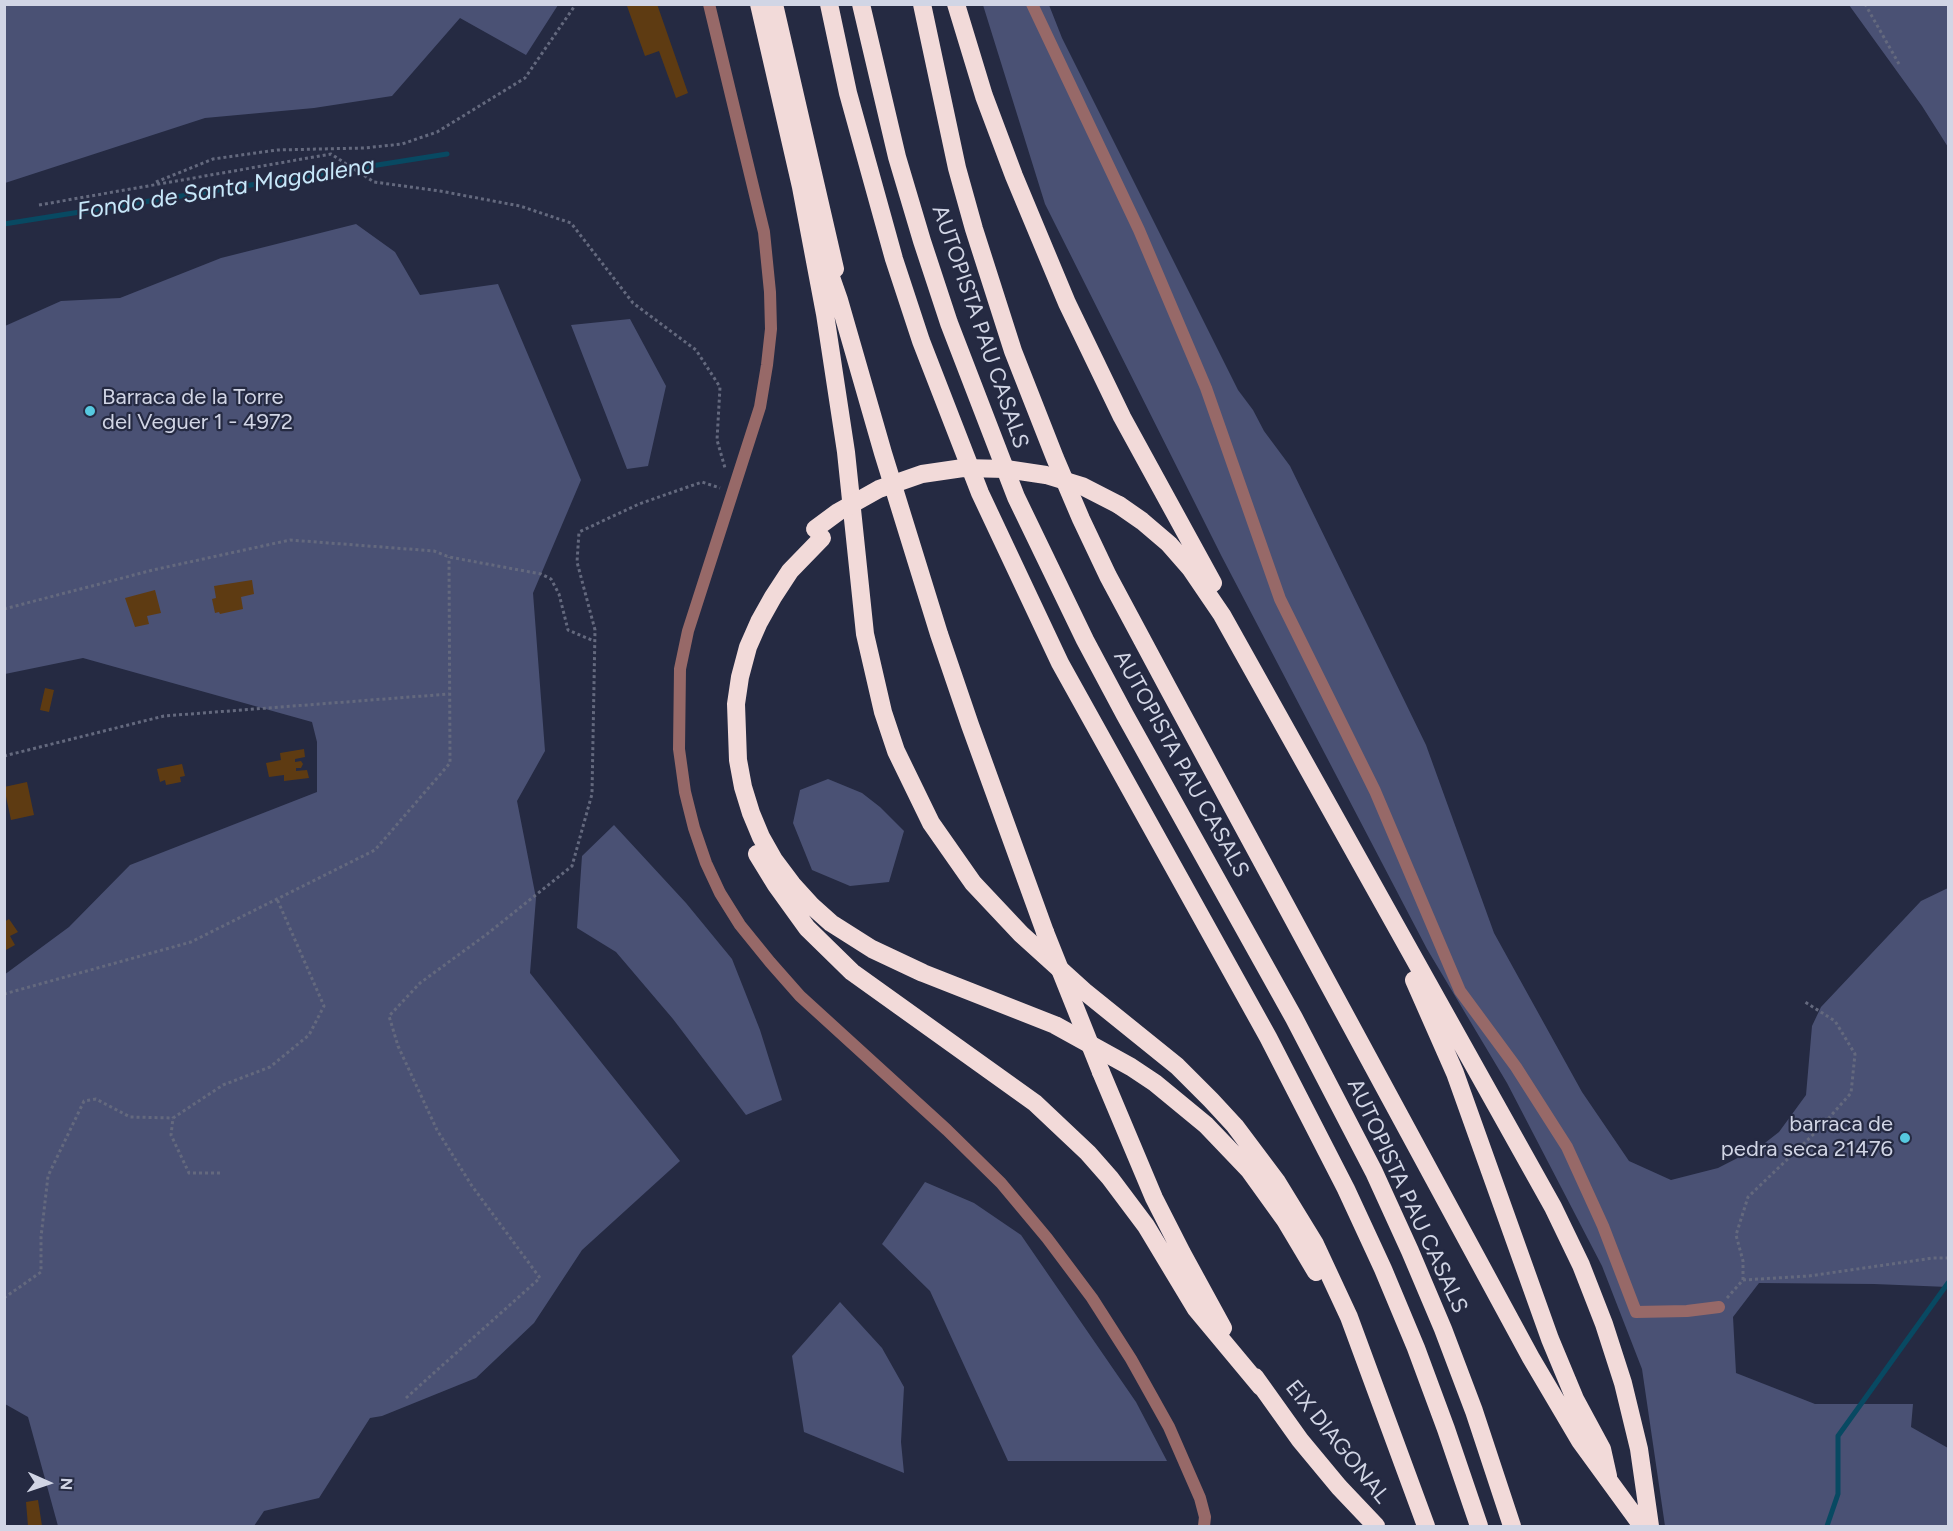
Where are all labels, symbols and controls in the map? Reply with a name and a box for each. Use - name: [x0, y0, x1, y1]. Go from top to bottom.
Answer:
- water label: Fondo de Santa Magdalena: [75, 151, 377, 227]
- street label: AUTOPISTA PAU CASALS: [926, 202, 1034, 452]
- place label: Barraca de la Torre del Veguer 1 - 4972: [102, 385, 293, 436]
- marker: Barraca de la Torre del Veguer 1 - 4972: [83, 404, 97, 418]
- street label: AUTOPISTA PAU CASALS: [1108, 646, 1254, 882]
- street label: AUTOPISTA PAU CASALS: [1341, 1075, 1473, 1317]
- place label: barraca de pedra seca 21476: [1721, 1112, 1893, 1164]
- marker: barraca de pedra seca 21476: [1898, 1131, 1912, 1145]
- street label: EIX DIAGONAL: [1279, 1375, 1395, 1509]
- north arrow: [18, 1453, 78, 1513]
- text: N: [57, 1477, 76, 1491]

